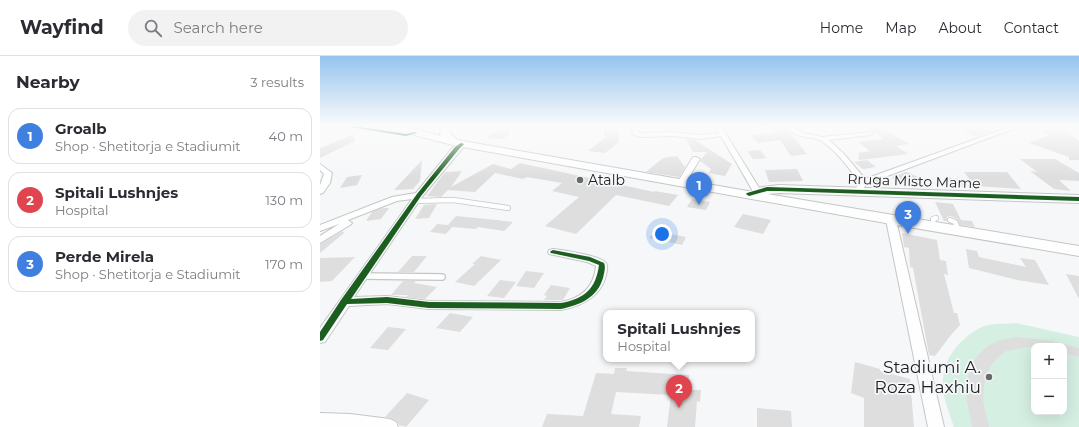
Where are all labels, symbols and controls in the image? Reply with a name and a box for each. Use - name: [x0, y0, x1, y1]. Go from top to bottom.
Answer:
- search box: [128, 10, 408, 46]
- text: Wayfind: [20, 16, 104, 39]
- icon: search: [142, 17, 164, 39]
- text: Search here: [174, 18, 263, 37]
- text: Home: [820, 19, 863, 37]
- text: Map: [885, 19, 916, 37]
- text: About: [938, 19, 982, 37]
- text: Contact: [1004, 19, 1059, 37]
- text: Nearby: [16, 72, 80, 92]
- text: 3 results: [250, 74, 304, 90]
- text: Groalb: [55, 119, 107, 138]
- text: 1: [27, 128, 33, 144]
- text: 40 m: [269, 128, 303, 144]
- text: Shop · Shetitorja e Stadiumit: [55, 138, 241, 154]
- street label: Rruga Misto Mame: [847, 170, 981, 192]
- place label: Atalb: [588, 171, 625, 189]
- pin: 1: [686, 172, 712, 205]
- marker: Atalb: [575, 175, 585, 185]
- text: Spitali Lushnjes: [55, 183, 178, 202]
- text: 2: [26, 192, 34, 208]
- text: 130 m: [265, 192, 303, 208]
- pin: 3: [895, 201, 921, 234]
- text: Hospital: [55, 202, 108, 218]
- your location: [652, 224, 672, 244]
- text: Perde Mirela: [55, 247, 154, 266]
- text: 3: [26, 256, 34, 272]
- text: 170 m: [265, 256, 303, 272]
- text: Shop · Shetitorja e Stadiumit: [55, 266, 241, 282]
- popup: [603, 310, 755, 362]
- text: Spitali Lushnjes: [617, 319, 741, 338]
- text: Hospital: [617, 338, 671, 354]
- map controls: [1031, 343, 1067, 415]
- button: +: [1031, 343, 1067, 379]
- place label: Stadiumi A. Roza Haxhiu: [875, 357, 981, 397]
- marker: Stadiumi A. Roza Haxhiu: [984, 372, 994, 382]
- pin: 2: [666, 375, 692, 408]
- button: −: [1031, 379, 1067, 415]

